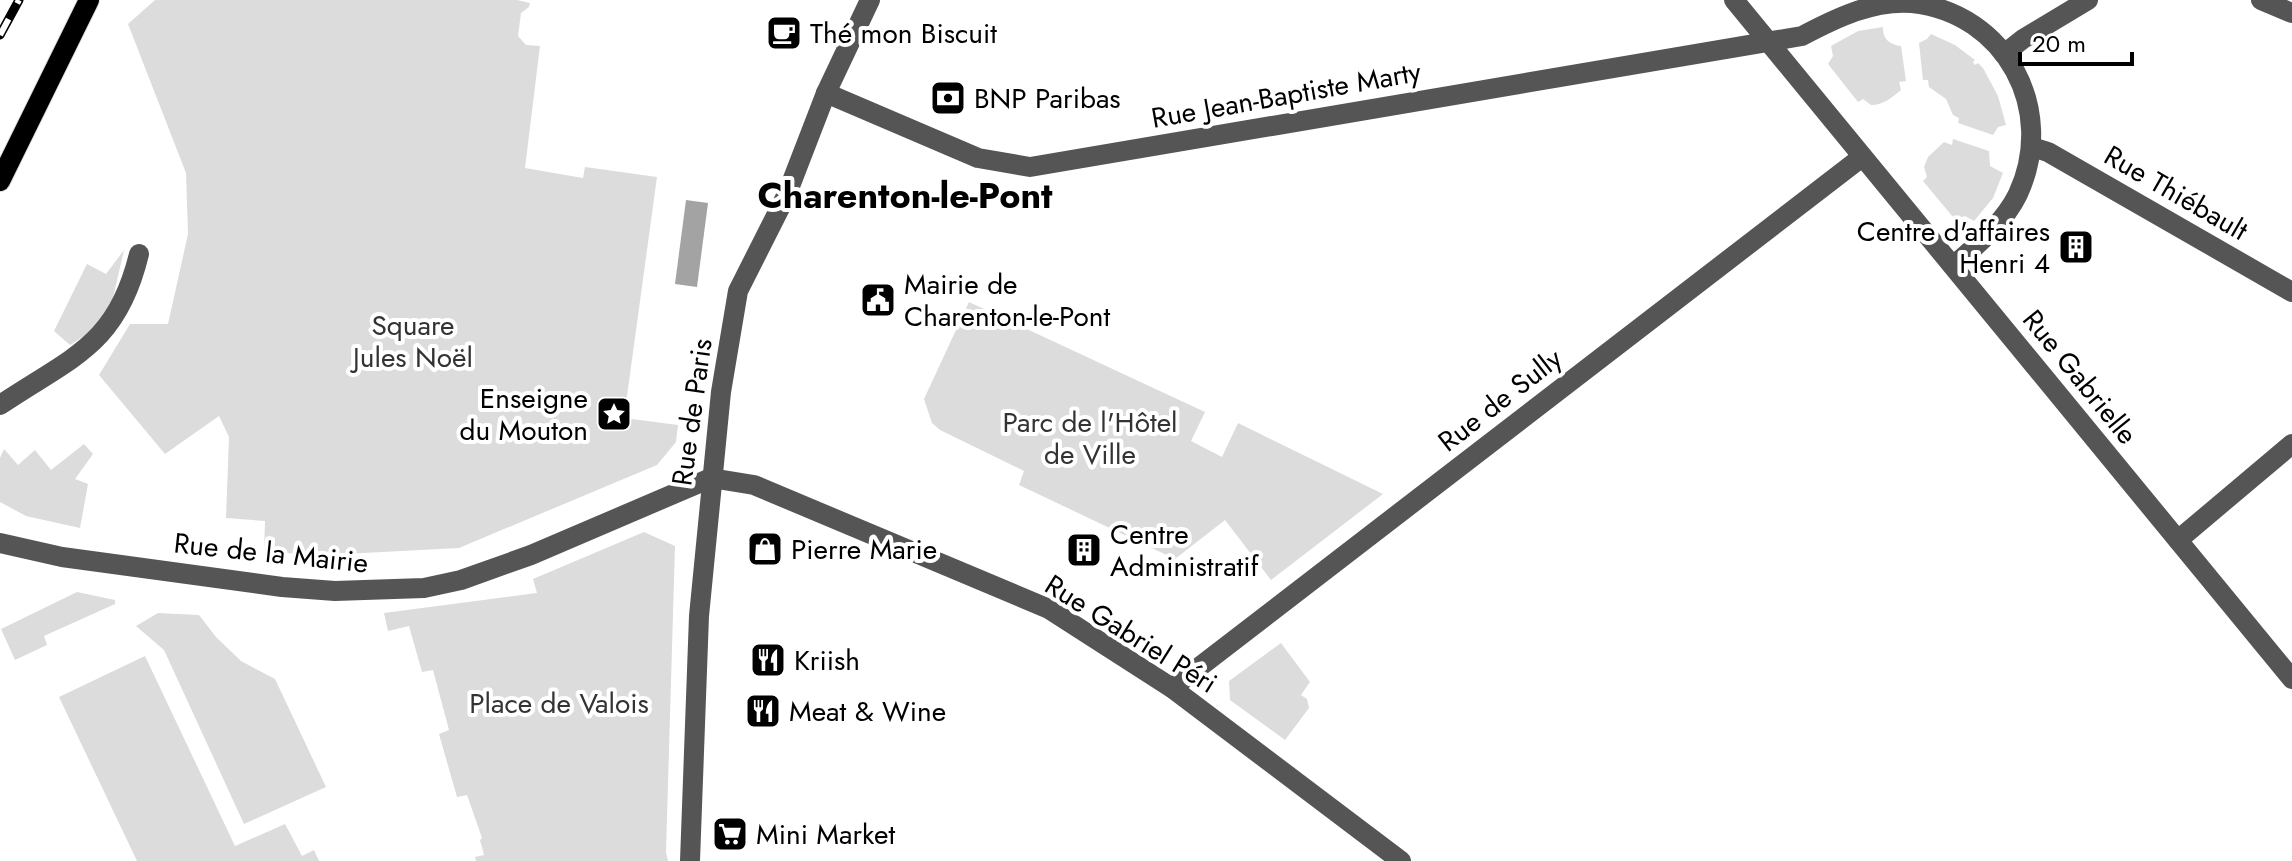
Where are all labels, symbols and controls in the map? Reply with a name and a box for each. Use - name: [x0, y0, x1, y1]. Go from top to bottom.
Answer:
- place label: Thé mon Biscuit: [810, 13, 997, 54]
- cafe icon: Thé mon Biscuit: [765, 14, 803, 52]
- scale bar: [2020, 16, 2132, 66]
- text: 20 m: [2032, 26, 2086, 61]
- street label: Rue Jean-Baptiste Marty: [1148, 51, 1425, 139]
- place label: BNP Paribas: [974, 78, 1121, 119]
- bank icon: BNP Paribas: [929, 79, 967, 117]
- street label: Rue Thiébault: [2097, 135, 2256, 251]
- district label: Charenton-le-Pont: [757, 169, 1053, 221]
- place label: Centre d'affaires Henri 4: [1857, 211, 2050, 284]
- building icon: Centre d'affaires Henri 4: [2057, 228, 2095, 266]
- place label: Mairie de Charenton-le-Pont: [904, 264, 1110, 337]
- public building icon: Mairie de Charenton-le-Pont: [859, 281, 897, 319]
- street label: Rue Gabrielle: [2013, 301, 2147, 453]
- park label: Square Jules Noël: [349, 305, 473, 378]
- street label: Rue de Paris: [661, 336, 723, 488]
- street label: Rue de Sully: [1429, 338, 1571, 461]
- place label: Enseigne du Mouton: [460, 378, 588, 451]
- place icon: Enseigne du Mouton: [595, 395, 633, 433]
- park label: Parc de l'Hôtel de Ville: [1002, 402, 1178, 475]
- place label: Centre Administratif: [1110, 514, 1260, 587]
- street label: Rue de la Mairie: [172, 522, 370, 584]
- place label: Pierre Marie: [791, 529, 937, 570]
- shop icon: Pierre Marie: [746, 530, 784, 568]
- building icon: Centre Administratif: [1065, 531, 1103, 569]
- street label: Rue Gabriel Péri: [1037, 565, 1225, 703]
- place label: Kriish: [794, 640, 860, 681]
- restaurant icon: Kriish: [749, 641, 787, 679]
- park label: Place de Valois: [469, 683, 649, 724]
- place label: Meat & Wine: [789, 691, 946, 732]
- restaurant icon: Meat & Wine: [744, 692, 782, 730]
- place label: Mini Market: [756, 814, 895, 855]
- supermarket icon: Mini Market: [711, 815, 749, 853]

